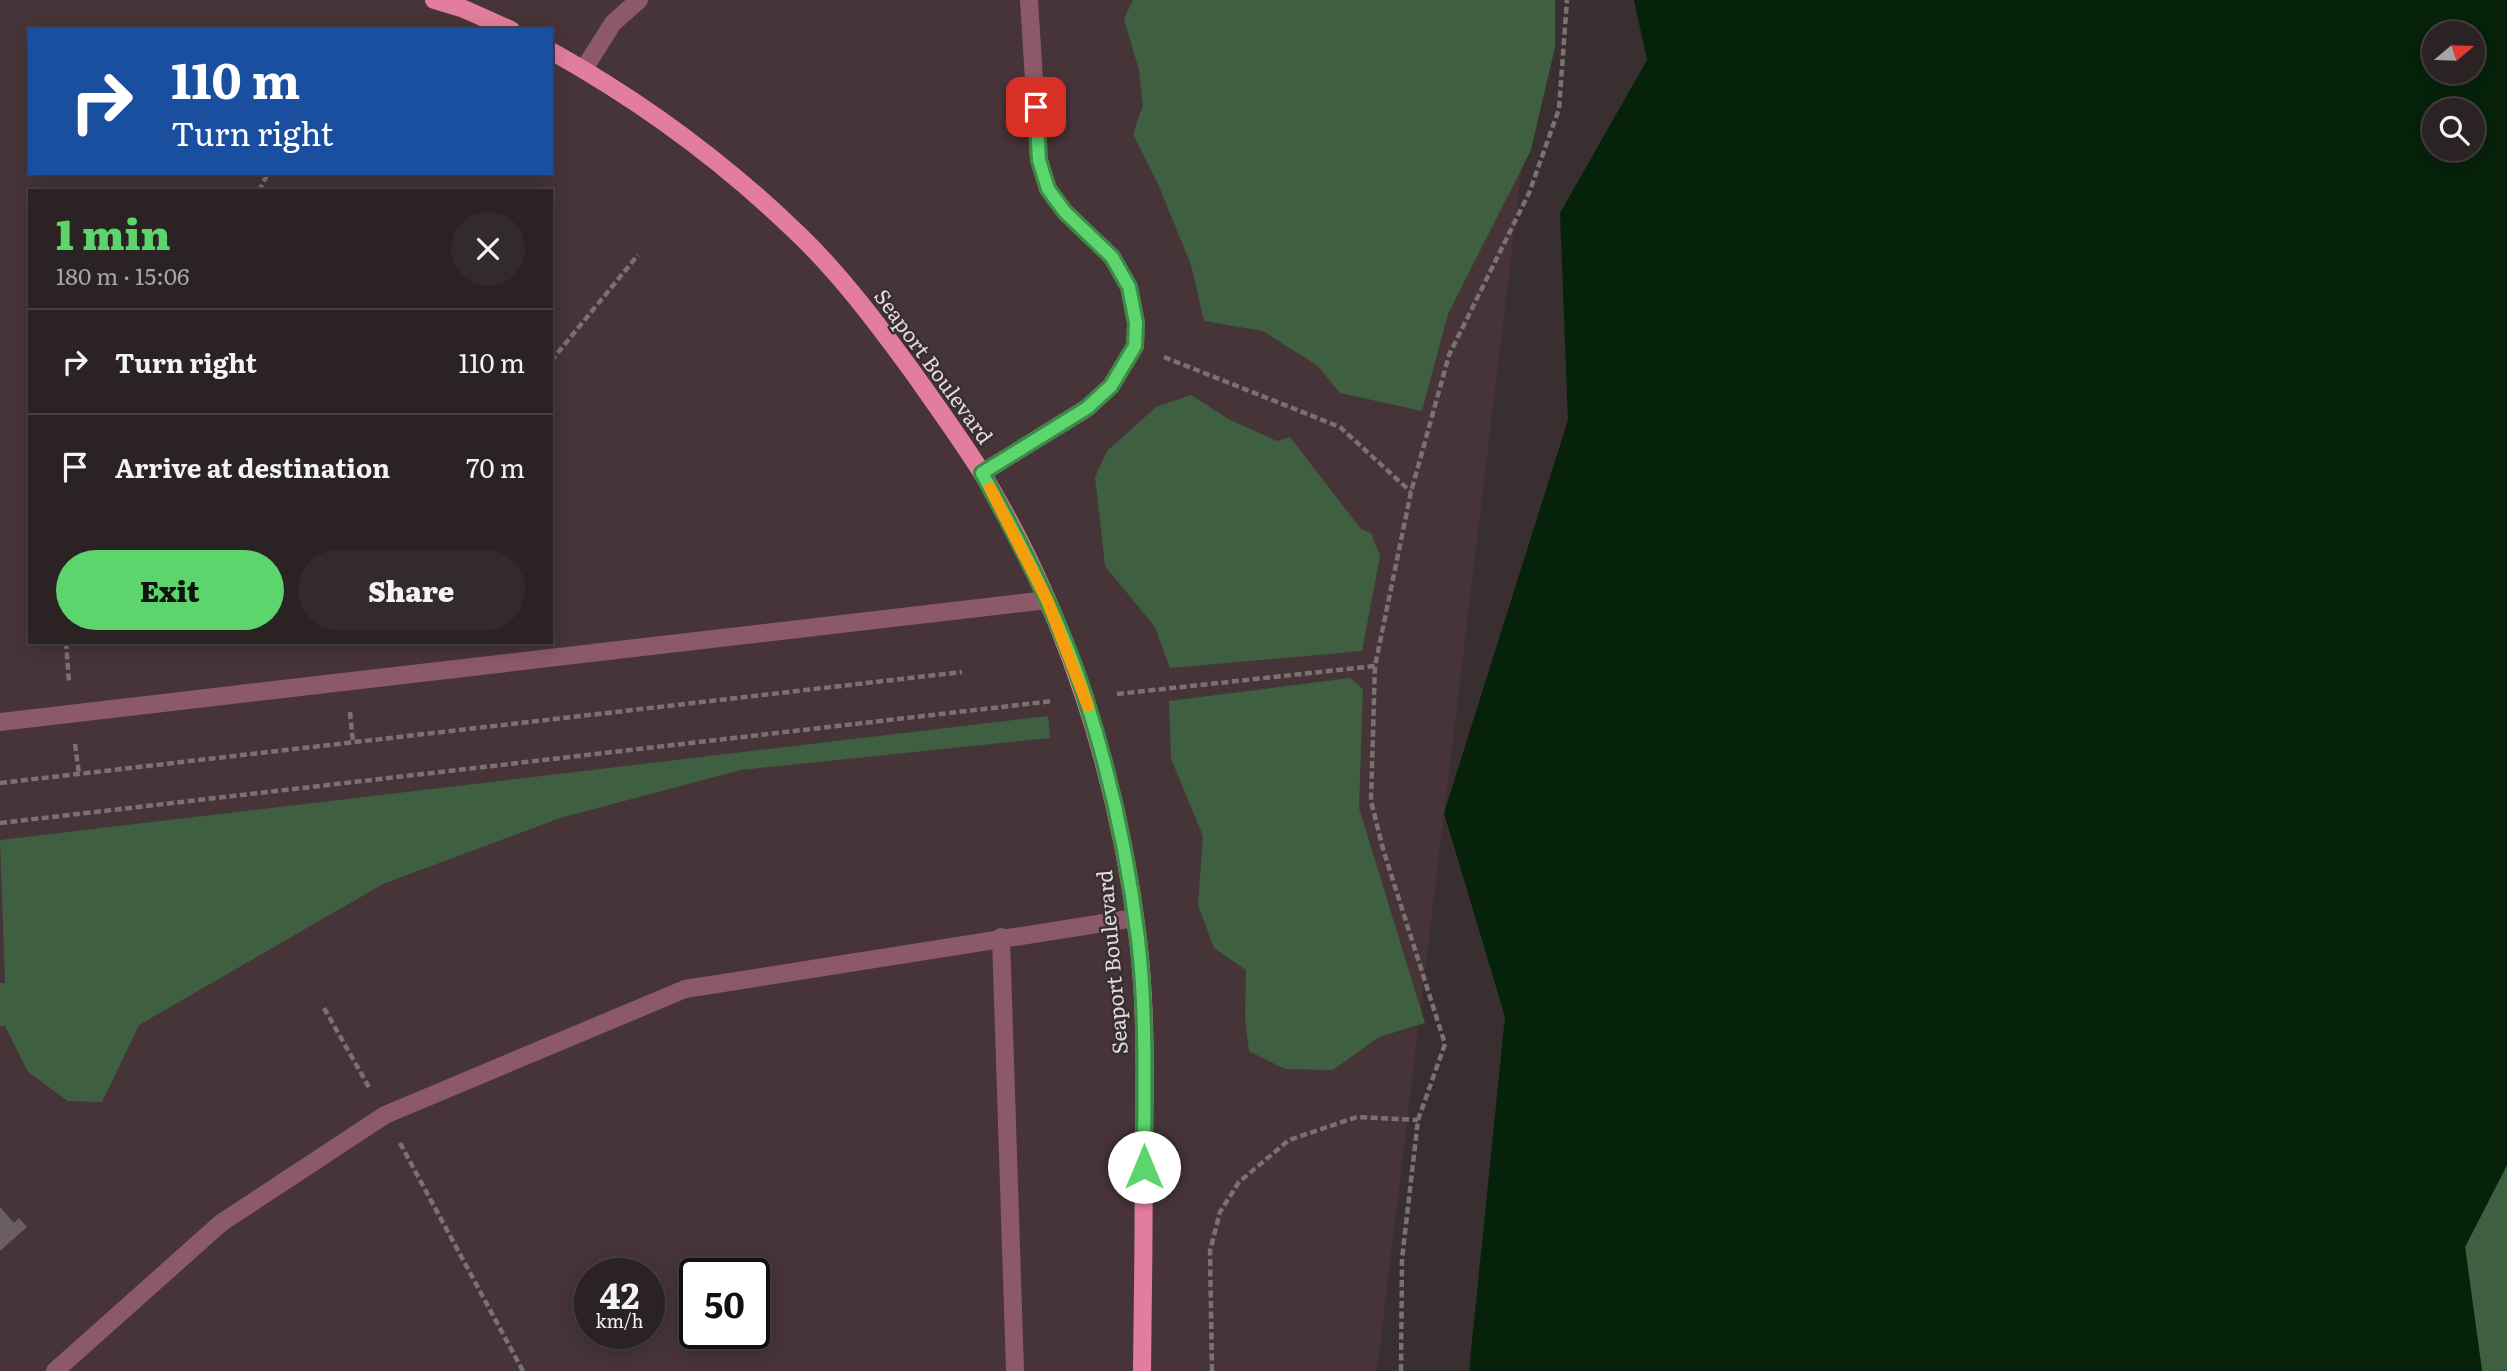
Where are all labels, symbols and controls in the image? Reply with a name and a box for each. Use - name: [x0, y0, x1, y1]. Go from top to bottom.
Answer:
- north arrow: [2422, 21, 2485, 84]
- map controls: [2422, 21, 2485, 161]
- text: 110 m: [171, 41, 300, 114]
- icon: right: [56, 56, 147, 147]
- pin: [1006, 77, 1066, 137]
- icon: arrive: [1017, 88, 1055, 126]
- button: search: [2422, 98, 2485, 161]
- text: Turn right: [171, 108, 333, 156]
- text: 1 min: [56, 201, 171, 263]
- button: close: [451, 212, 525, 286]
- text: 180 m · 15:06: [56, 258, 189, 292]
- street label: Seaport Boulevard: [868, 282, 1002, 450]
- text: Turn right: [115, 342, 257, 381]
- text: 110 m: [458, 342, 525, 381]
- icon: right: [56, 343, 94, 381]
- text: Arrive at destination: [115, 447, 390, 486]
- text: 70 m: [466, 447, 525, 486]
- icon: arrive: [56, 448, 94, 486]
- button: Exit: [56, 550, 284, 630]
- button: Share: [298, 550, 525, 630]
- street label: Seaport Boulevard: [1087, 869, 1134, 1056]
- position arrow: [1107, 1130, 1181, 1204]
- speed limit sign: 50: [679, 1258, 770, 1349]
- text: 42: [600, 1268, 639, 1320]
- text: km/h: [596, 1307, 643, 1334]

